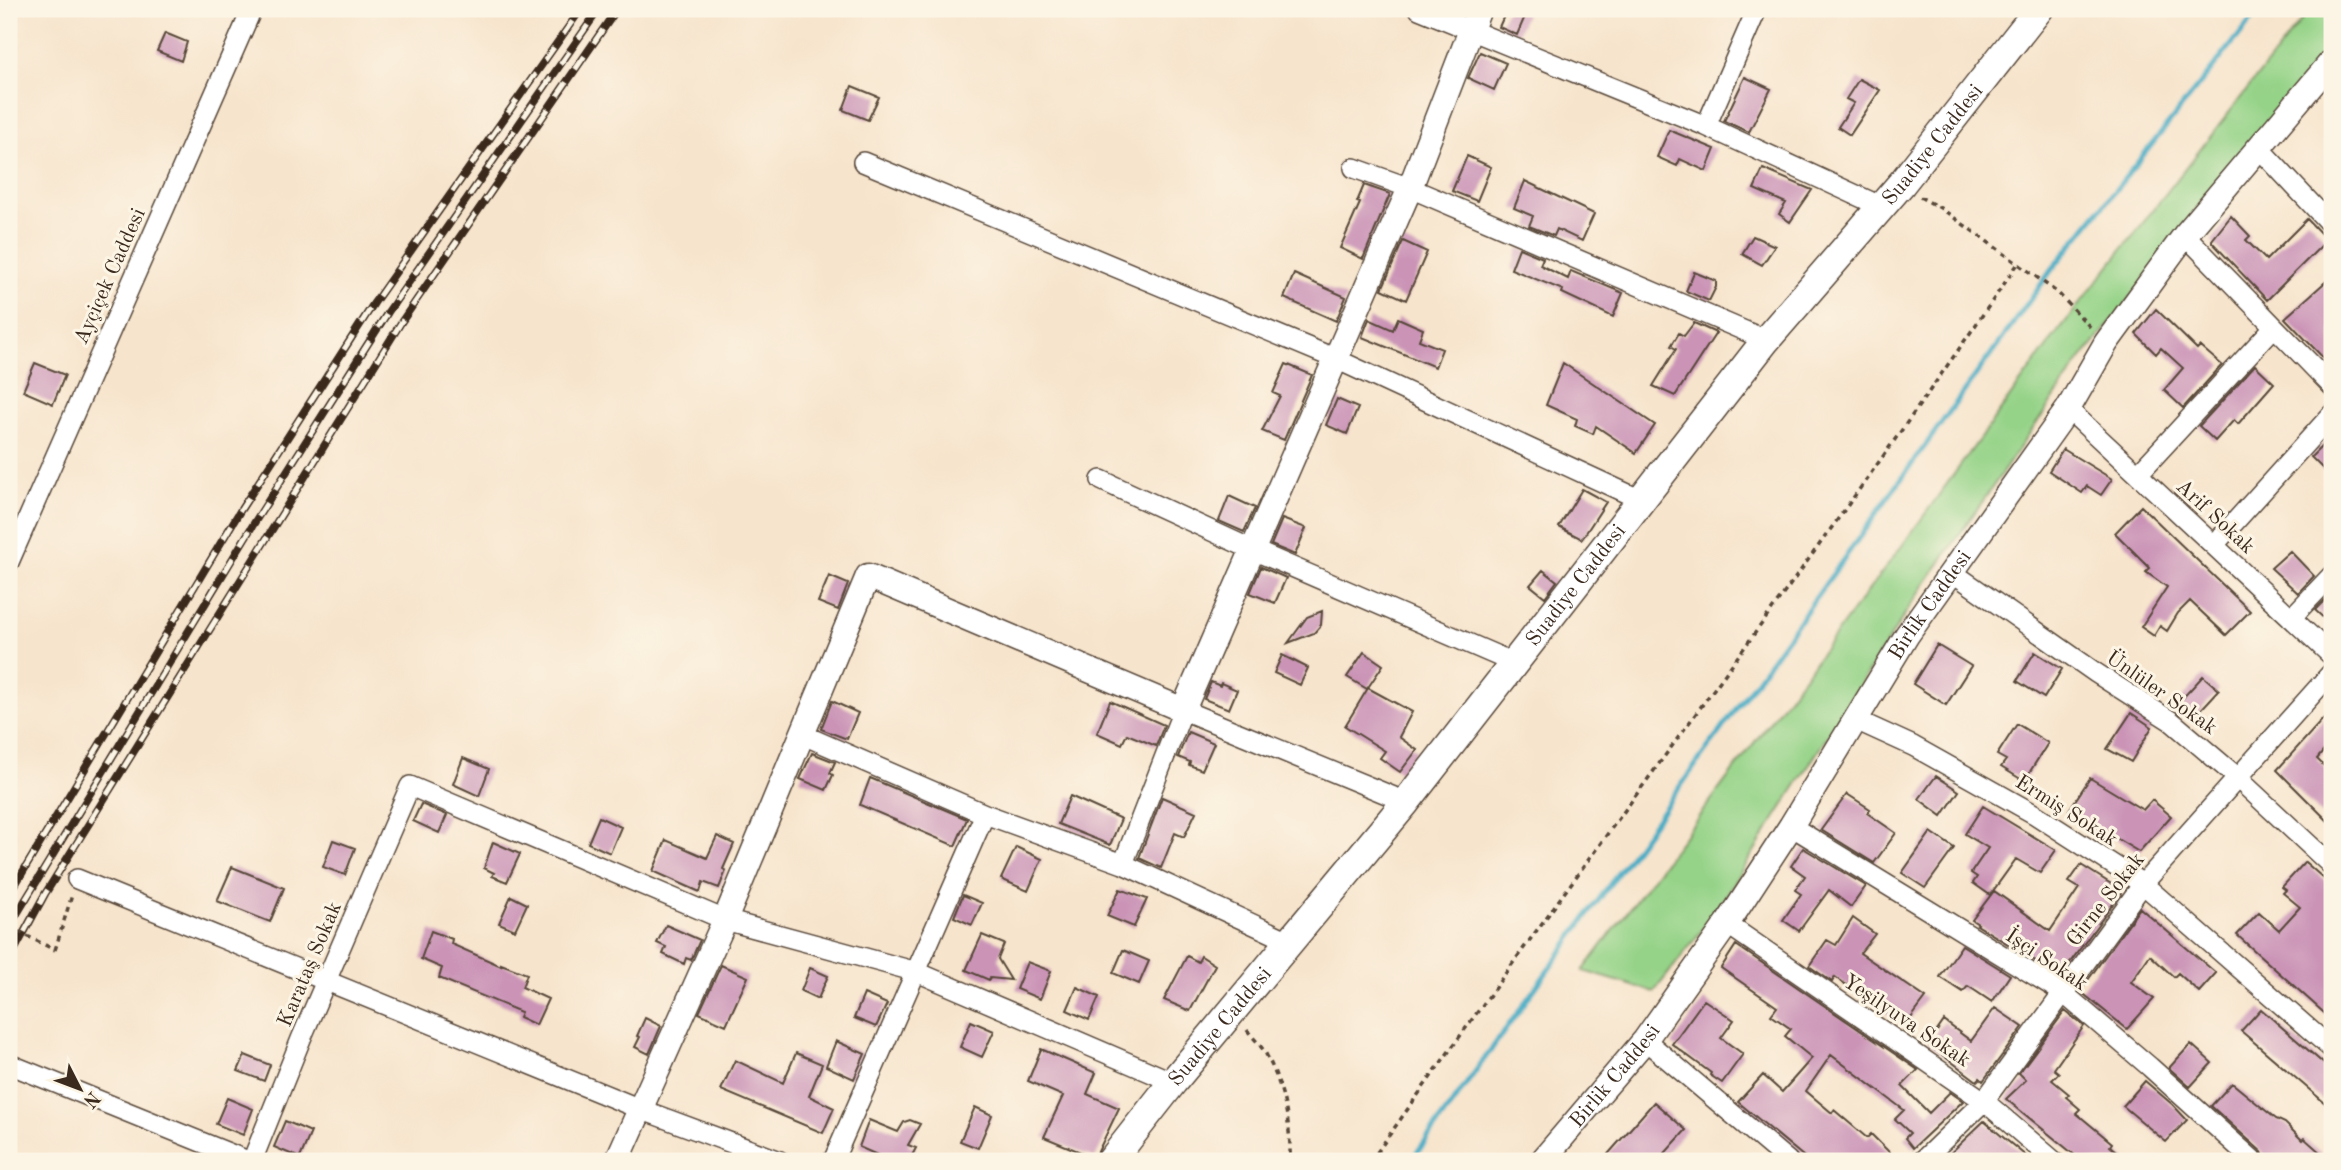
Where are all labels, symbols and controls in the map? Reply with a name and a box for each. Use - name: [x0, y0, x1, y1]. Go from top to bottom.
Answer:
- street label: Suadiye Caddesi: [1879, 81, 1987, 210]
- street label: Ayçiçek Caddesi: [71, 205, 150, 348]
- street label: Arif Sokak: [2172, 476, 2258, 559]
- street label: Suadiye Caddesi: [1523, 521, 1630, 651]
- street label: Birlik Caddesi: [1886, 547, 1976, 664]
- street label: Ünlüler Sokak: [2102, 644, 2223, 739]
- street label: Ermiş Sokak: [2011, 772, 2121, 851]
- street label: Girne Sokak: [2063, 849, 2149, 950]
- street label: Karataş Sokak: [275, 899, 346, 1030]
- street label: İşçi Sokak: [2001, 922, 2093, 995]
- street label: Suadiye Caddesi: [1165, 964, 1276, 1091]
- street label: Yeşilyuva Sokak: [1839, 971, 1974, 1072]
- street label: Birlik Caddesi: [1566, 1021, 1665, 1132]
- north arrow: [46, 1054, 116, 1124]
- text: N: [79, 1087, 103, 1111]

